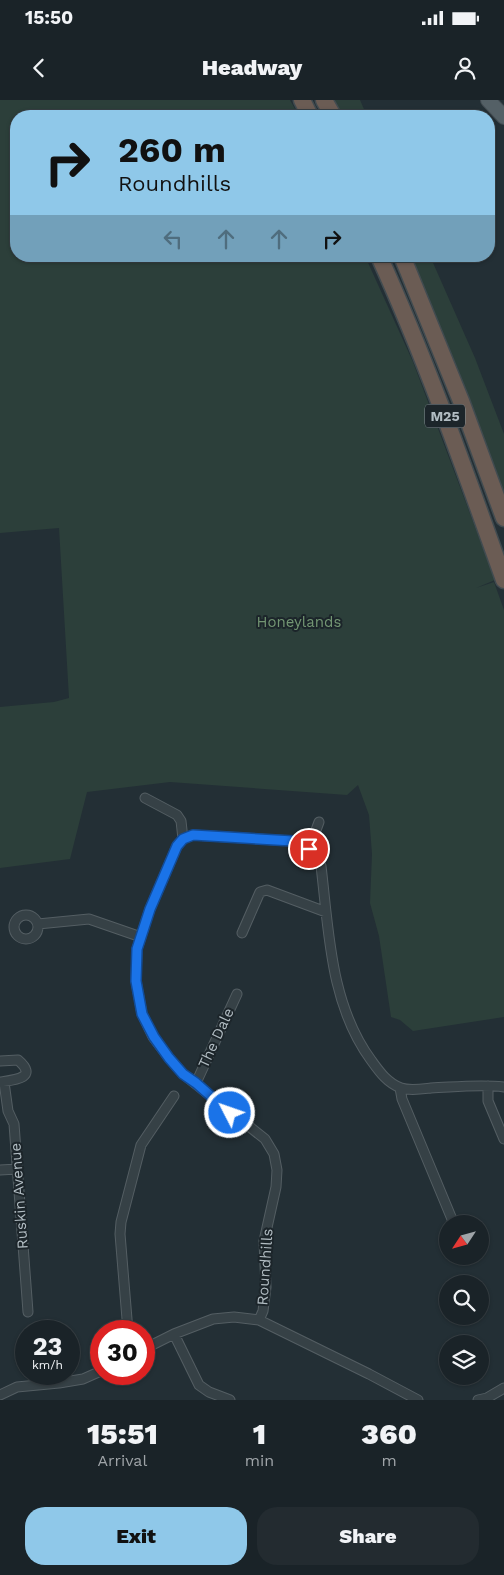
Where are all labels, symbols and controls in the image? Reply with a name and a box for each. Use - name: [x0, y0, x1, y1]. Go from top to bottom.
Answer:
- text: 15:50: [25, 6, 73, 29]
- icon: back: [25, 54, 53, 82]
- icon: person: [451, 54, 479, 82]
- text: Headway: [202, 55, 302, 80]
- text: 260 m: [118, 129, 226, 171]
- icon: right: [35, 130, 100, 195]
- text: Roundhills: [118, 171, 231, 196]
- icon: left: [159, 225, 187, 253]
- icon: ahead: [212, 225, 240, 253]
- icon: ahead: [265, 225, 293, 253]
- icon: right: [318, 225, 346, 253]
- road number: M25: [425, 404, 465, 428]
- park label: Honeylands: [257, 613, 342, 631]
- pin: [288, 828, 330, 870]
- icon: arrive: [295, 835, 323, 863]
- street label: The Dale: [194, 1005, 238, 1071]
- position arrow: [203, 1086, 255, 1138]
- street label: Ruskin Avenue: [6, 1142, 32, 1250]
- north arrow: [439, 1215, 489, 1265]
- map controls: [439, 1215, 489, 1385]
- street label: Roundhills: [253, 1228, 277, 1306]
- button: search: [439, 1275, 489, 1325]
- speed limit sign: 30: [90, 1320, 155, 1385]
- text: 23: [33, 1332, 62, 1361]
- button: layers: [439, 1335, 489, 1385]
- text: km/h: [32, 1358, 63, 1372]
- text: 15:51: [87, 1416, 158, 1451]
- text: 1: [253, 1416, 266, 1451]
- text: 360: [361, 1416, 417, 1451]
- text: Arrival: [97, 1451, 147, 1470]
- text: min: [245, 1451, 274, 1470]
- text: m: [381, 1451, 397, 1470]
- button: Exit: [25, 1507, 247, 1565]
- button: Share: [257, 1507, 479, 1565]

